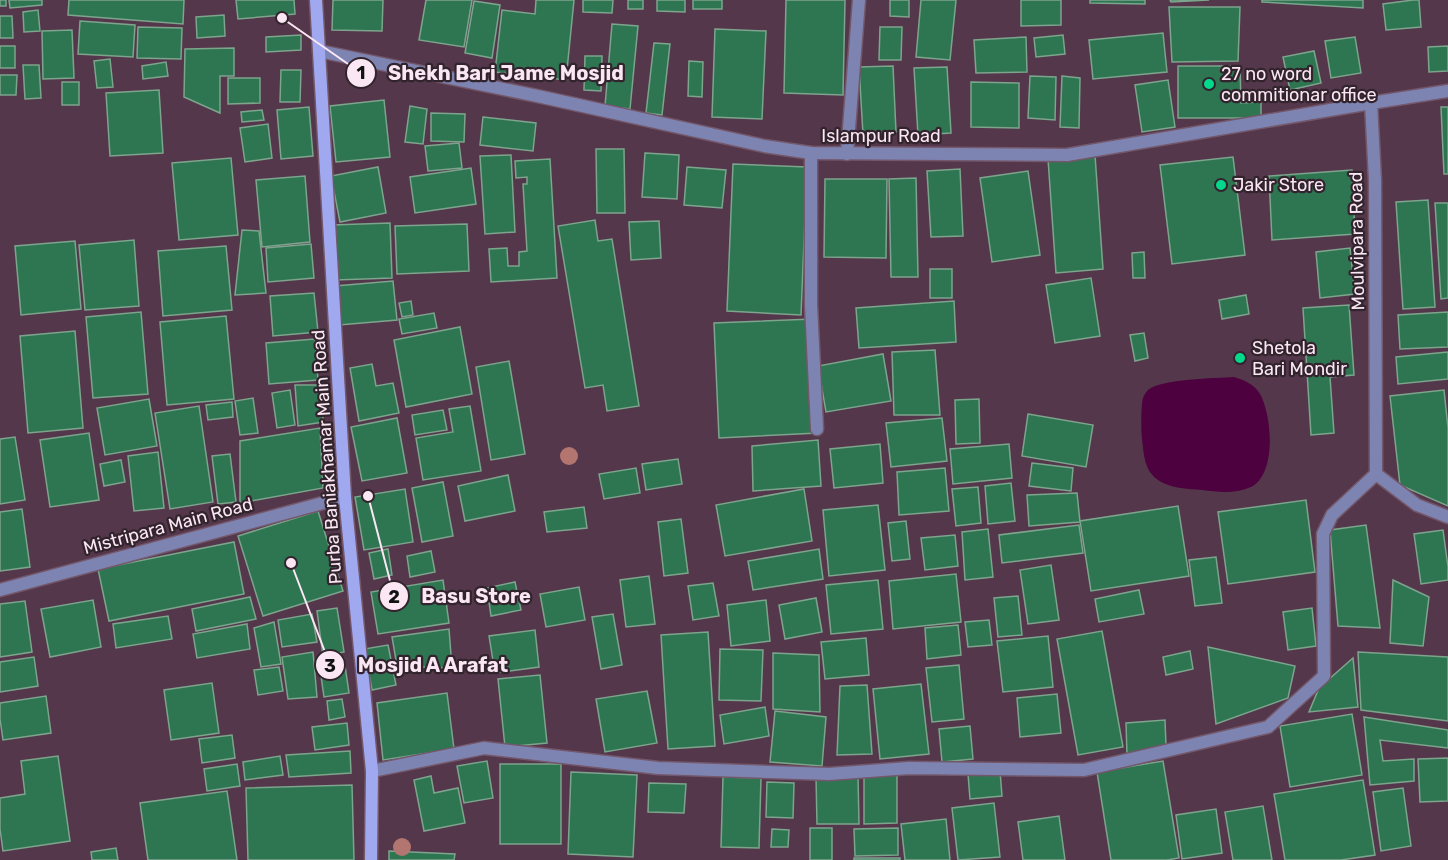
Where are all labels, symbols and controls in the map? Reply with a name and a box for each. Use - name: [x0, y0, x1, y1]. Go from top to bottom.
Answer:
- callout: Shekh Bari Jame Mosjid: [346, 54, 636, 92]
- text: Shekh Bari Jame Mosjid: [388, 61, 624, 85]
- text: 1: [357, 62, 365, 84]
- place label: 27 no word commitionar office: [1221, 63, 1377, 106]
- marker: 27 no word commitionar office: [1202, 77, 1216, 91]
- street label: Islampur Road: [821, 125, 941, 147]
- street label: Moulvipara Road: [1345, 172, 1369, 310]
- place label: Jakir Store: [1233, 174, 1324, 196]
- marker: Jakir Store: [1214, 178, 1228, 192]
- street label: Purba Baniakhamar Main Road: [307, 329, 347, 585]
- place label: Shetola Bari Mondir: [1252, 337, 1347, 380]
- marker: Shetola Bari Mondir: [1233, 351, 1247, 365]
- street label: Mistripara Main Road: [81, 493, 255, 559]
- callout: Basu Store: [379, 577, 543, 615]
- text: Basu Store: [421, 584, 531, 608]
- text: 2: [388, 586, 400, 608]
- callout: Mosjid A Arafat: [315, 646, 520, 684]
- text: Mosjid A Arafat: [358, 653, 508, 677]
- text: 3: [324, 655, 336, 677]

